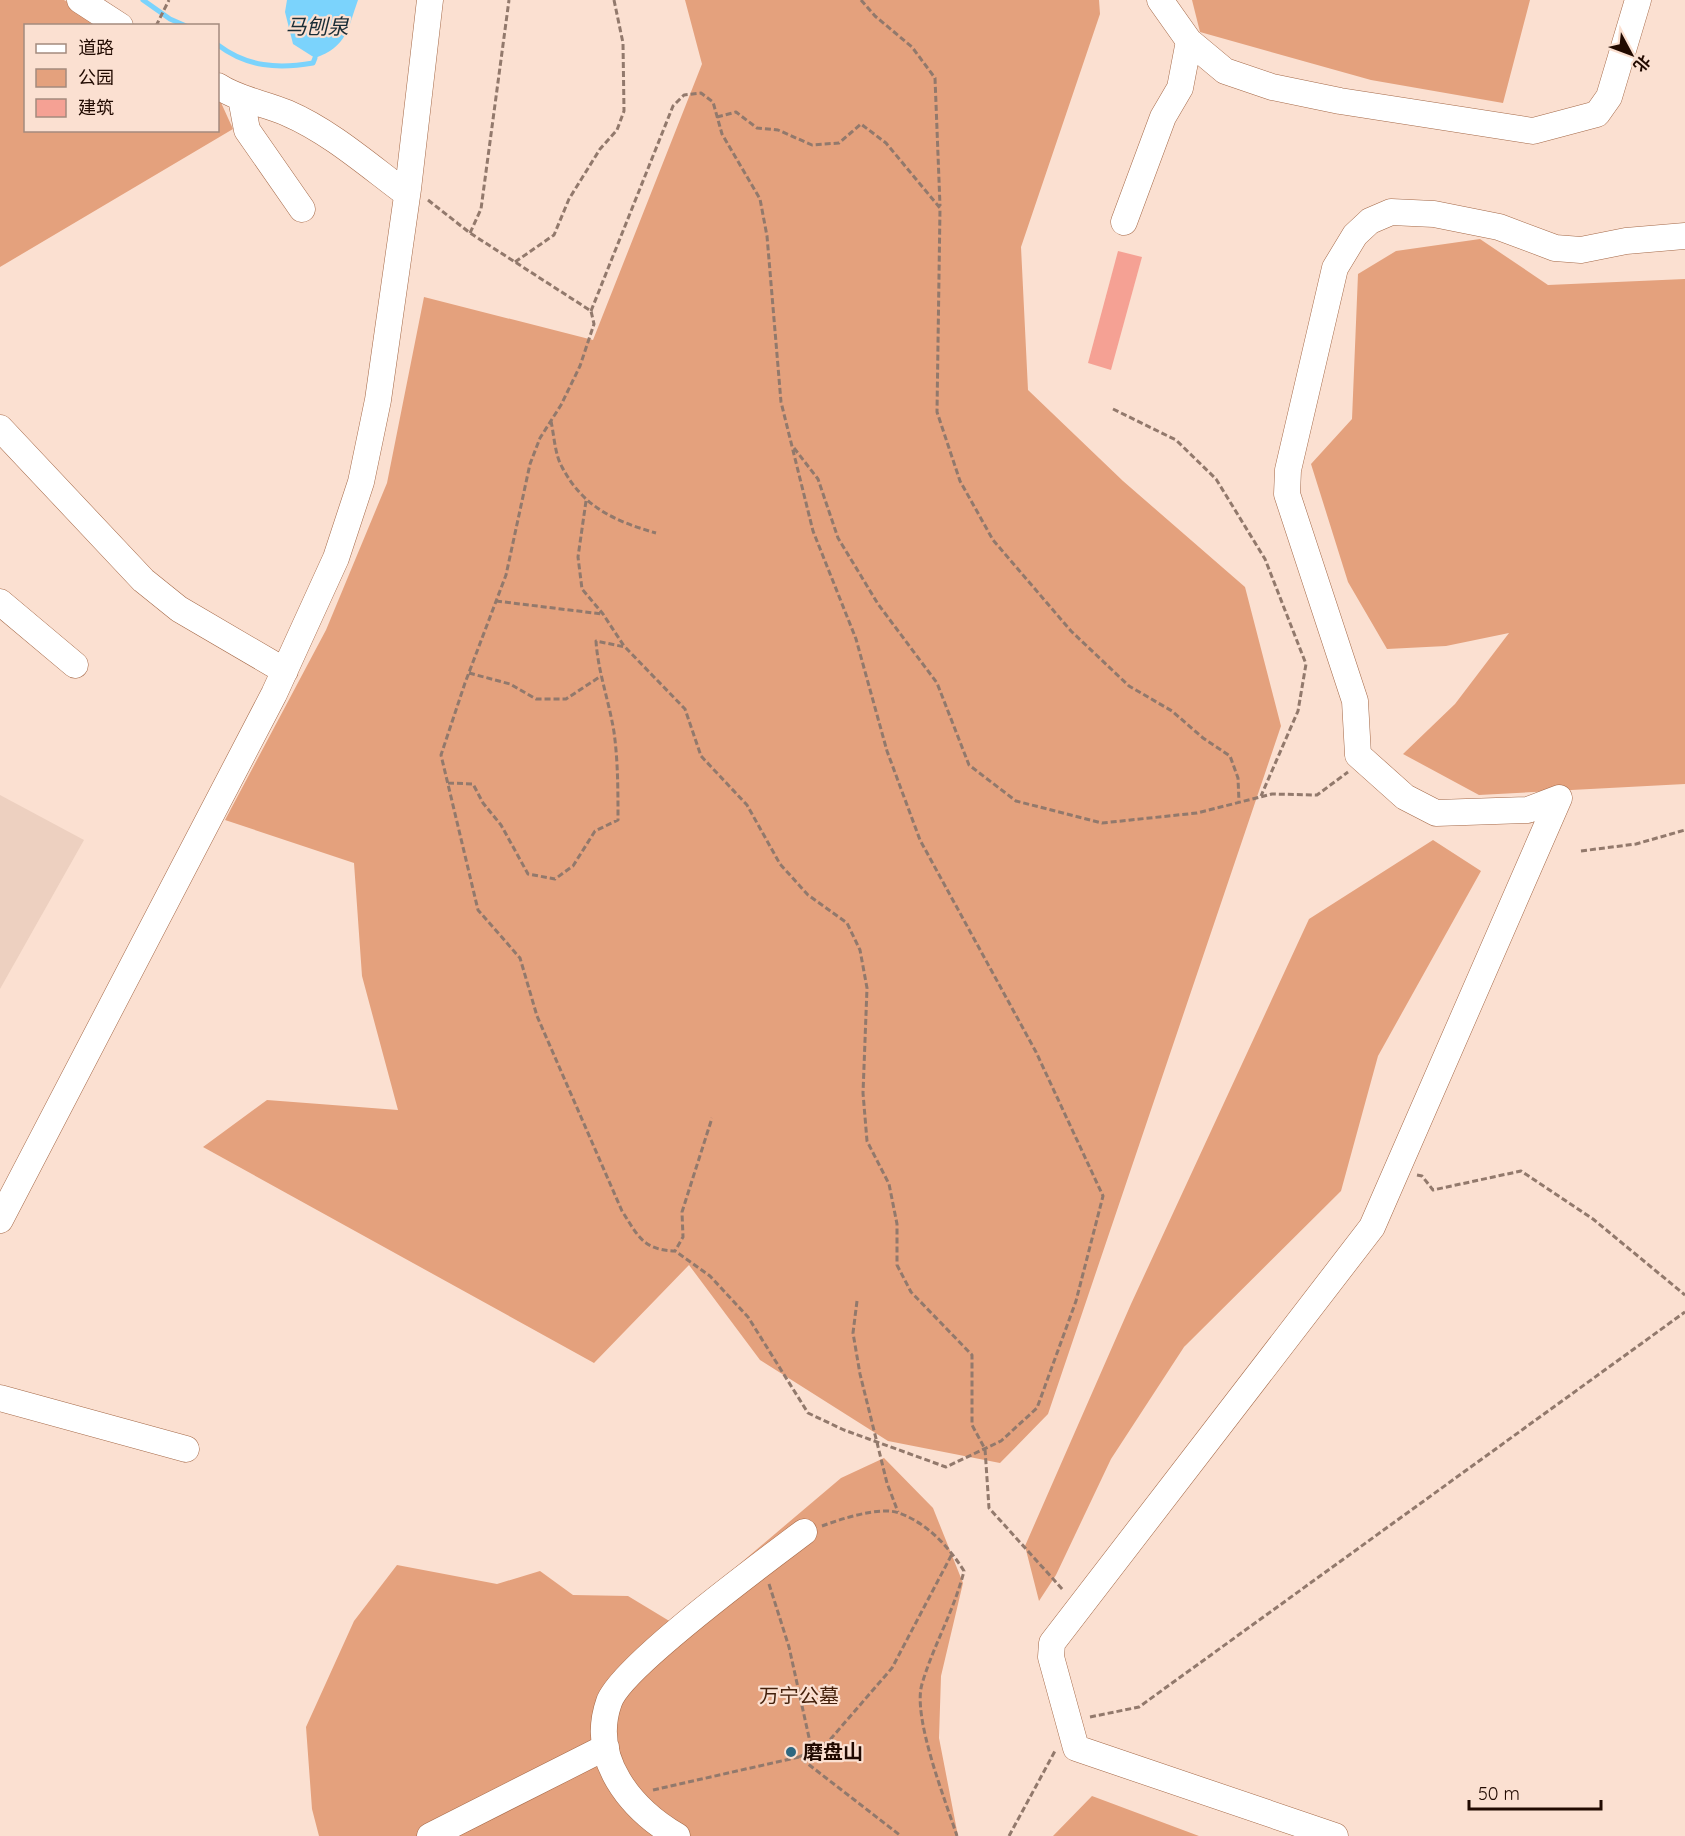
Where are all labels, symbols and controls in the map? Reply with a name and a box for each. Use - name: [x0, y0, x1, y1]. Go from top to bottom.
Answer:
- water label: 马刨泉: [286, 13, 349, 39]
- legend: [24, 24, 219, 132]
- north arrow: [1601, 24, 1661, 84]
- text: 道路: [78, 36, 114, 59]
- text: 北: [1630, 51, 1655, 76]
- text: 公园: [78, 66, 114, 89]
- text: 建筑: [78, 96, 114, 119]
- park label: 万宁公墓: [759, 1683, 839, 1708]
- place label: 磨盘山: [803, 1739, 863, 1764]
- marker: 磨盘山: [784, 1745, 798, 1759]
- scale bar: [1469, 1773, 1601, 1811]
- text: 50 m: [1478, 1782, 1520, 1805]

